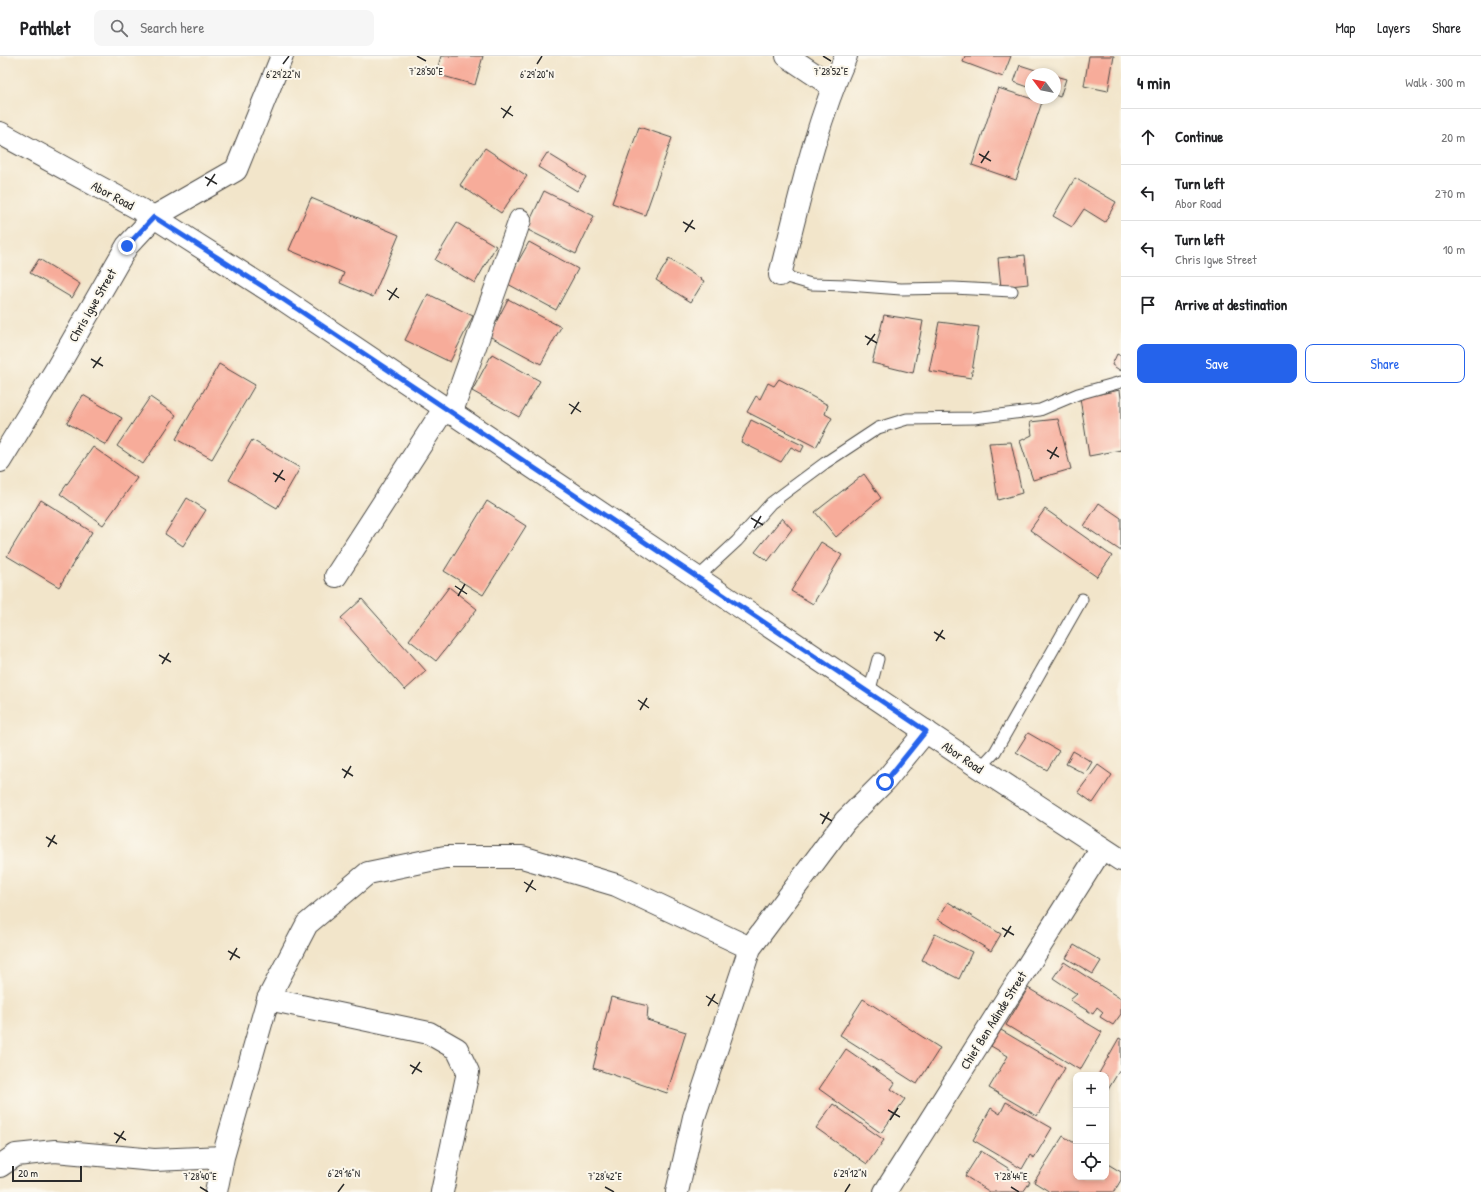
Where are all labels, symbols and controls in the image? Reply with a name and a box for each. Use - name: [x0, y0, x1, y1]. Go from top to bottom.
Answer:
- search box: [94, 10, 374, 46]
- text: Pathlet: [20, 15, 70, 41]
- icon: search: [108, 17, 130, 39]
- text: Search here: [140, 17, 204, 38]
- text: Map: [1335, 18, 1355, 37]
- text: Layers: [1377, 18, 1410, 37]
- text: Share: [1432, 18, 1461, 37]
- text: 7°28'50"E: [409, 65, 444, 78]
- text: 7°28'52"E: [814, 65, 849, 78]
- text: 6°29'22"N: [266, 68, 300, 81]
- text: 6°29'20"N: [520, 68, 554, 81]
- north arrow: [1025, 68, 1061, 104]
- text: 4 min: [1137, 71, 1170, 94]
- text: Walk · 300 m: [1405, 73, 1465, 91]
- icon: ahead: [1137, 126, 1159, 148]
- text: Continue: [1175, 126, 1223, 147]
- text: 20 m: [1441, 128, 1465, 146]
- text: Turn left: [1175, 173, 1225, 194]
- street label: Abor Road: [88, 176, 138, 214]
- icon: left: [1137, 182, 1159, 204]
- text: 270 m: [1435, 184, 1465, 202]
- text: Abor Road: [1175, 194, 1221, 212]
- text: Turn left: [1175, 229, 1225, 250]
- route end: [118, 237, 136, 255]
- icon: left: [1137, 238, 1159, 260]
- text: 10 m: [1443, 240, 1465, 258]
- text: Chris Igwe Street: [1175, 250, 1257, 268]
- street label: Chris Igwe Street: [64, 265, 121, 345]
- icon: arrive: [1137, 294, 1159, 316]
- text: Arrive at destination: [1175, 294, 1287, 315]
- button: Save: [1137, 344, 1297, 383]
- button: Share: [1305, 344, 1465, 383]
- street label: Abor Road: [939, 737, 987, 777]
- route start: [876, 773, 894, 791]
- street label: Chief Ben Adinde Street: [956, 967, 1031, 1073]
- map controls: [1073, 1072, 1109, 1180]
- button: +: [1073, 1072, 1109, 1108]
- button: −: [1073, 1108, 1109, 1144]
- button: locate: [1073, 1144, 1109, 1180]
- scale bar: [12, 1164, 82, 1183]
- text: 20 m: [18, 1166, 38, 1180]
- text: 6°29'16"N: [328, 1167, 360, 1180]
- text: 6°29'12"N: [834, 1167, 866, 1180]
- text: 7°28'40"E: [183, 1170, 217, 1183]
- text: 7°28'42"E: [588, 1170, 622, 1183]
- text: 7°28'44"E: [995, 1170, 1028, 1183]

